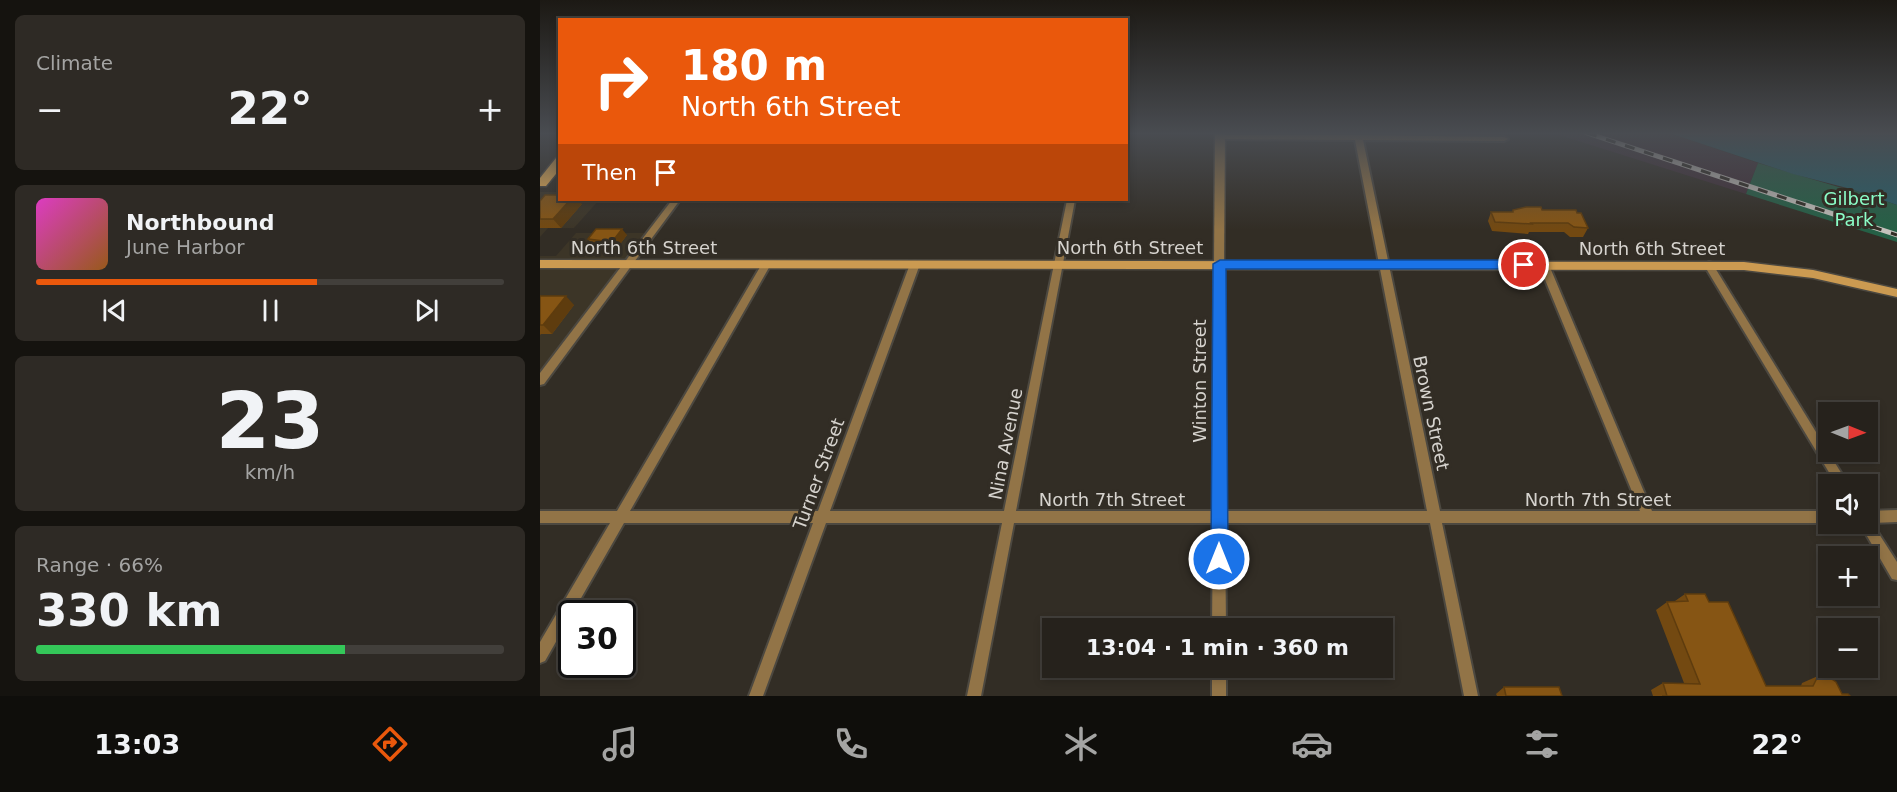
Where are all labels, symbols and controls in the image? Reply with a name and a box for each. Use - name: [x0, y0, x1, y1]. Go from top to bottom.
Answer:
- text: 180 m: [681, 41, 827, 90]
- icon: right: [582, 42, 660, 120]
- text: Climate: [36, 51, 113, 75]
- text: 22°: [227, 82, 313, 135]
- text: −: [36, 90, 64, 129]
- text: +: [476, 90, 504, 129]
- text: North 6th Street: [681, 91, 901, 122]
- icon: arrive: [649, 156, 682, 189]
- text: Then: [582, 160, 637, 185]
- park label: Gilbert Park: [1824, 188, 1884, 230]
- text: Northbound: [126, 210, 275, 235]
- text: June Harbor: [126, 235, 245, 259]
- street label: North 6th Street: [571, 237, 717, 258]
- street label: North 6th Street: [1057, 237, 1203, 258]
- street label: North 6th Street: [1579, 238, 1725, 259]
- pin: [1498, 239, 1549, 290]
- icon: arrive: [1507, 248, 1540, 281]
- icon: previous: [98, 294, 131, 327]
- icon: pause: [254, 294, 287, 327]
- icon: next: [410, 294, 443, 327]
- street label: Winton Street: [1189, 319, 1210, 443]
- street label: Brown Street: [1409, 354, 1454, 472]
- text: 23: [216, 376, 324, 466]
- street label: Nina Avenue: [984, 386, 1027, 502]
- north arrow: [1818, 402, 1878, 462]
- map controls: [1818, 402, 1878, 678]
- street label: Turner Street: [788, 415, 848, 533]
- text: km/h: [245, 460, 295, 484]
- button: sound: [1818, 474, 1878, 534]
- street label: North 7th Street: [1039, 489, 1185, 510]
- street label: North 7th Street: [1525, 489, 1671, 510]
- position arrow: [1187, 527, 1251, 591]
- button: +: [1818, 546, 1878, 606]
- text: Range · 66%: [36, 553, 163, 577]
- text: 330 km: [36, 584, 222, 637]
- speed limit sign: 30: [558, 600, 636, 678]
- button: −: [1818, 618, 1878, 678]
- text: 13:04 · 1 min · 360 m: [1086, 635, 1349, 660]
- icon: directions: [369, 723, 411, 765]
- icon: music: [599, 723, 641, 765]
- icon: phone: [830, 723, 872, 765]
- icon: climate: [1060, 723, 1102, 765]
- icon: car: [1291, 723, 1333, 765]
- icon: filters: [1521, 723, 1563, 765]
- text: 13:03: [94, 729, 180, 760]
- text: 22°: [1752, 729, 1803, 760]

